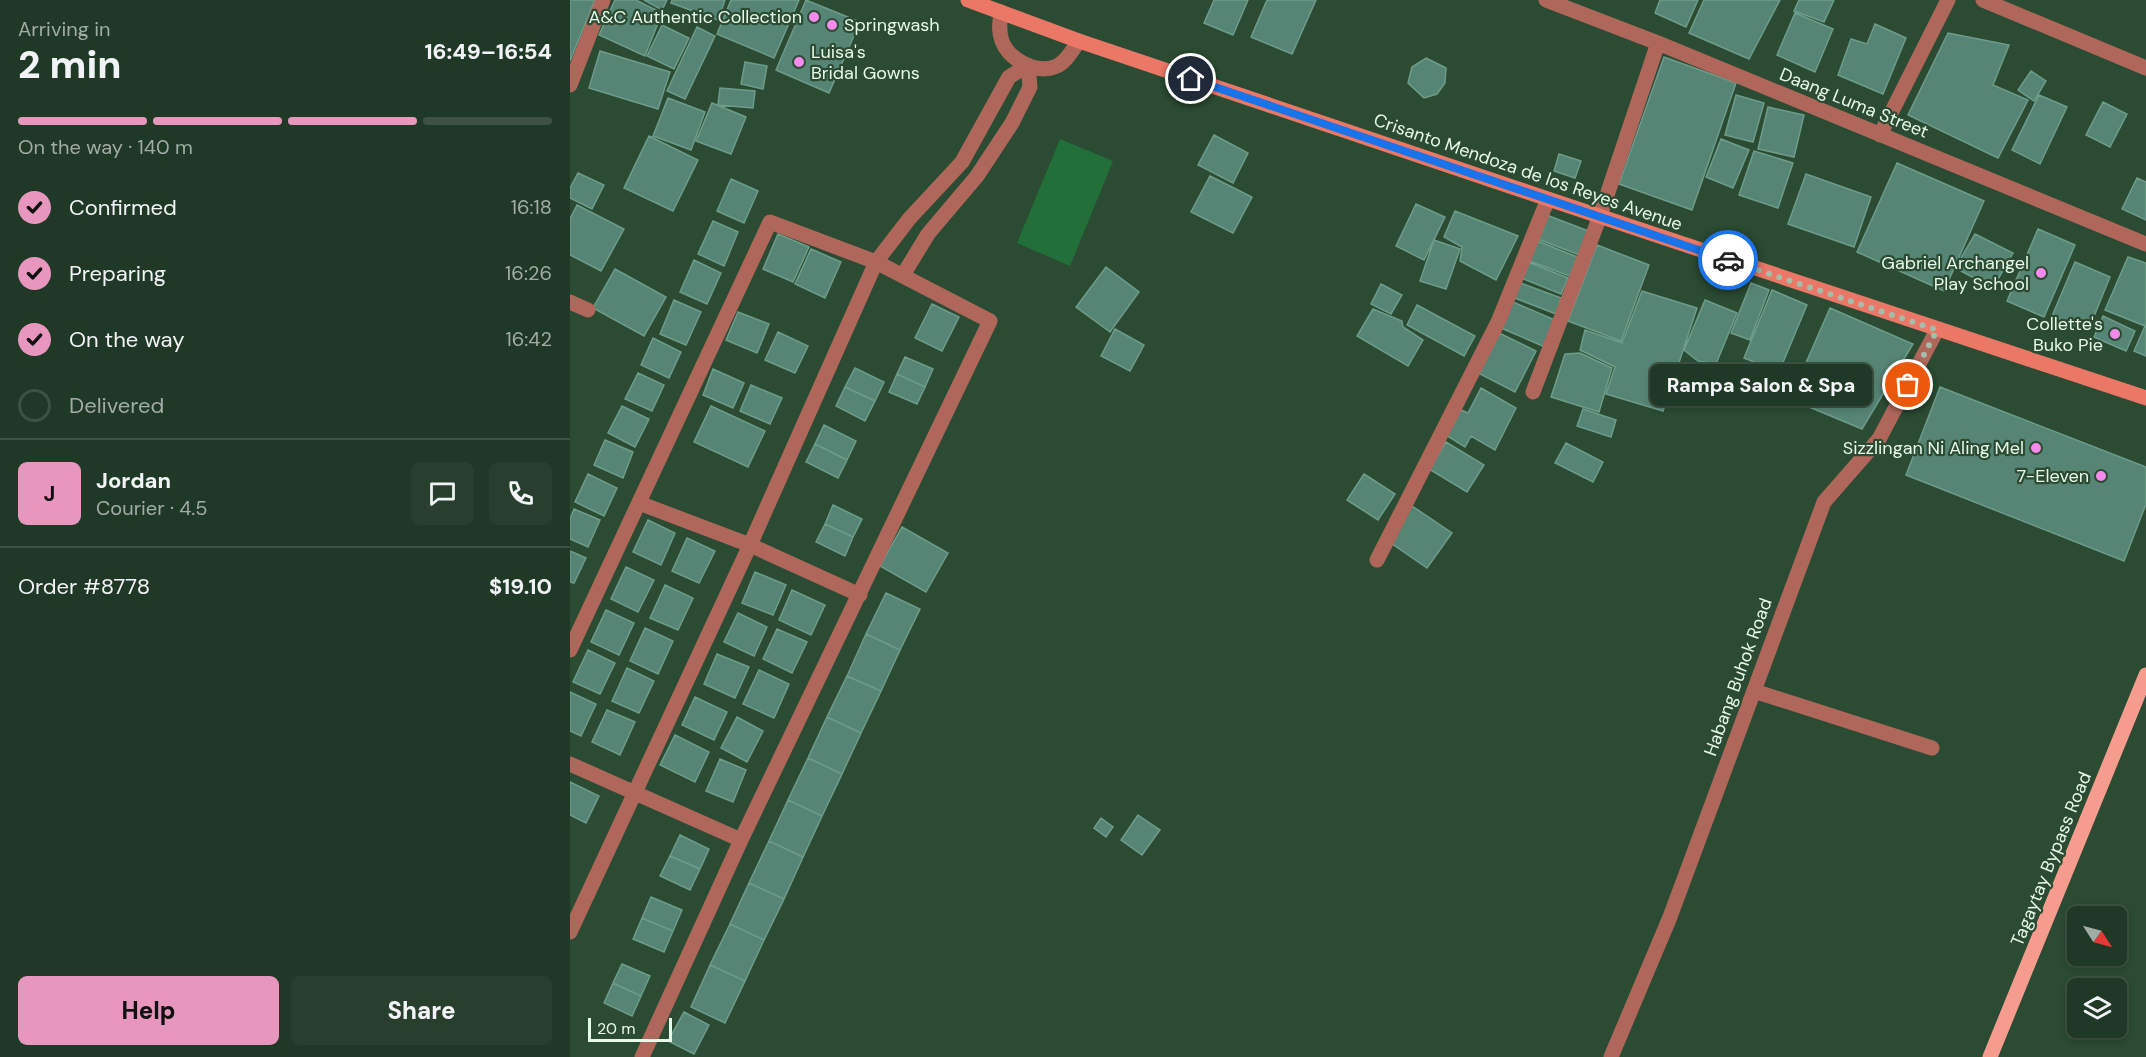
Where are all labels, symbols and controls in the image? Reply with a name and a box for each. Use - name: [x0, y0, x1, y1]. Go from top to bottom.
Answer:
- place label: A&C Authentic Collection: [588, 5, 802, 29]
- marker: A&C Authentic Collection: [807, 10, 821, 24]
- place label: Springwash: [844, 13, 940, 37]
- text: Arriving in: [18, 16, 110, 42]
- marker: Springwash: [825, 18, 839, 32]
- text: 16:49–16:54: [425, 37, 552, 66]
- text: 2 min: [18, 39, 122, 90]
- place label: Luisa's Bridal Gowns: [811, 40, 920, 85]
- pin: [1165, 53, 1216, 104]
- marker: Luisa's Bridal Gowns: [792, 55, 806, 69]
- icon: home: [1174, 62, 1207, 95]
- street label: Daang Luma Street: [1776, 62, 1932, 144]
- street label: Crisanto Mendoza de los Reyes Avenue: [1370, 108, 1686, 236]
- text: On the way · 140 m: [18, 134, 193, 160]
- icon: check: [18, 191, 51, 224]
- text: Confirmed: [69, 193, 177, 222]
- text: 16:18: [511, 194, 552, 220]
- courier: [1698, 230, 1758, 290]
- icon: car: [1712, 244, 1745, 277]
- place label: Gabriel Archangel Play School: [1881, 251, 2029, 296]
- icon: check: [18, 257, 51, 290]
- text: Preparing: [69, 259, 166, 288]
- text: 16:26: [505, 260, 552, 286]
- marker: Gabriel Archangel Play School: [2034, 266, 2048, 280]
- place label: Collette's Buko Pie: [2026, 312, 2103, 357]
- icon: check: [18, 323, 51, 356]
- text: On the way: [69, 325, 184, 354]
- text: 16:42: [506, 326, 552, 352]
- marker: Collette's Buko Pie: [2108, 327, 2122, 341]
- pin: [1882, 359, 1933, 410]
- callout: Rampa Salon & Spa: [1650, 364, 1872, 406]
- icon: bag: [1891, 368, 1924, 401]
- text: Rampa Salon & Spa: [1667, 372, 1855, 398]
- text: Delivered: [69, 391, 164, 420]
- place label: Sizzlingan Ni Aling Mel: [1843, 436, 2024, 460]
- marker: Sizzlingan Ni Aling Mel: [2029, 441, 2043, 455]
- button: chat: [411, 462, 474, 525]
- button: phone: [489, 462, 552, 525]
- place label: 7-Eleven: [2017, 464, 2089, 488]
- text: Jordan: [96, 466, 171, 495]
- marker: 7-Eleven: [2094, 469, 2108, 483]
- text: J: [44, 479, 55, 508]
- text: Courier · 4.5: [96, 495, 208, 521]
- text: Order #8778: [18, 572, 150, 601]
- text: $19.10: [489, 572, 552, 601]
- street label: Habang Buhok Road: [1698, 595, 1778, 759]
- street label: Tagaytay Bypass Road: [2005, 768, 2097, 950]
- north arrow: [2067, 906, 2127, 966]
- map controls: [2067, 906, 2127, 1038]
- button: Help: [18, 976, 279, 1045]
- button: Share: [291, 976, 552, 1045]
- button: layers: [2067, 978, 2127, 1038]
- scale bar: [588, 1015, 672, 1042]
- text: 20 m: [597, 1018, 636, 1039]

